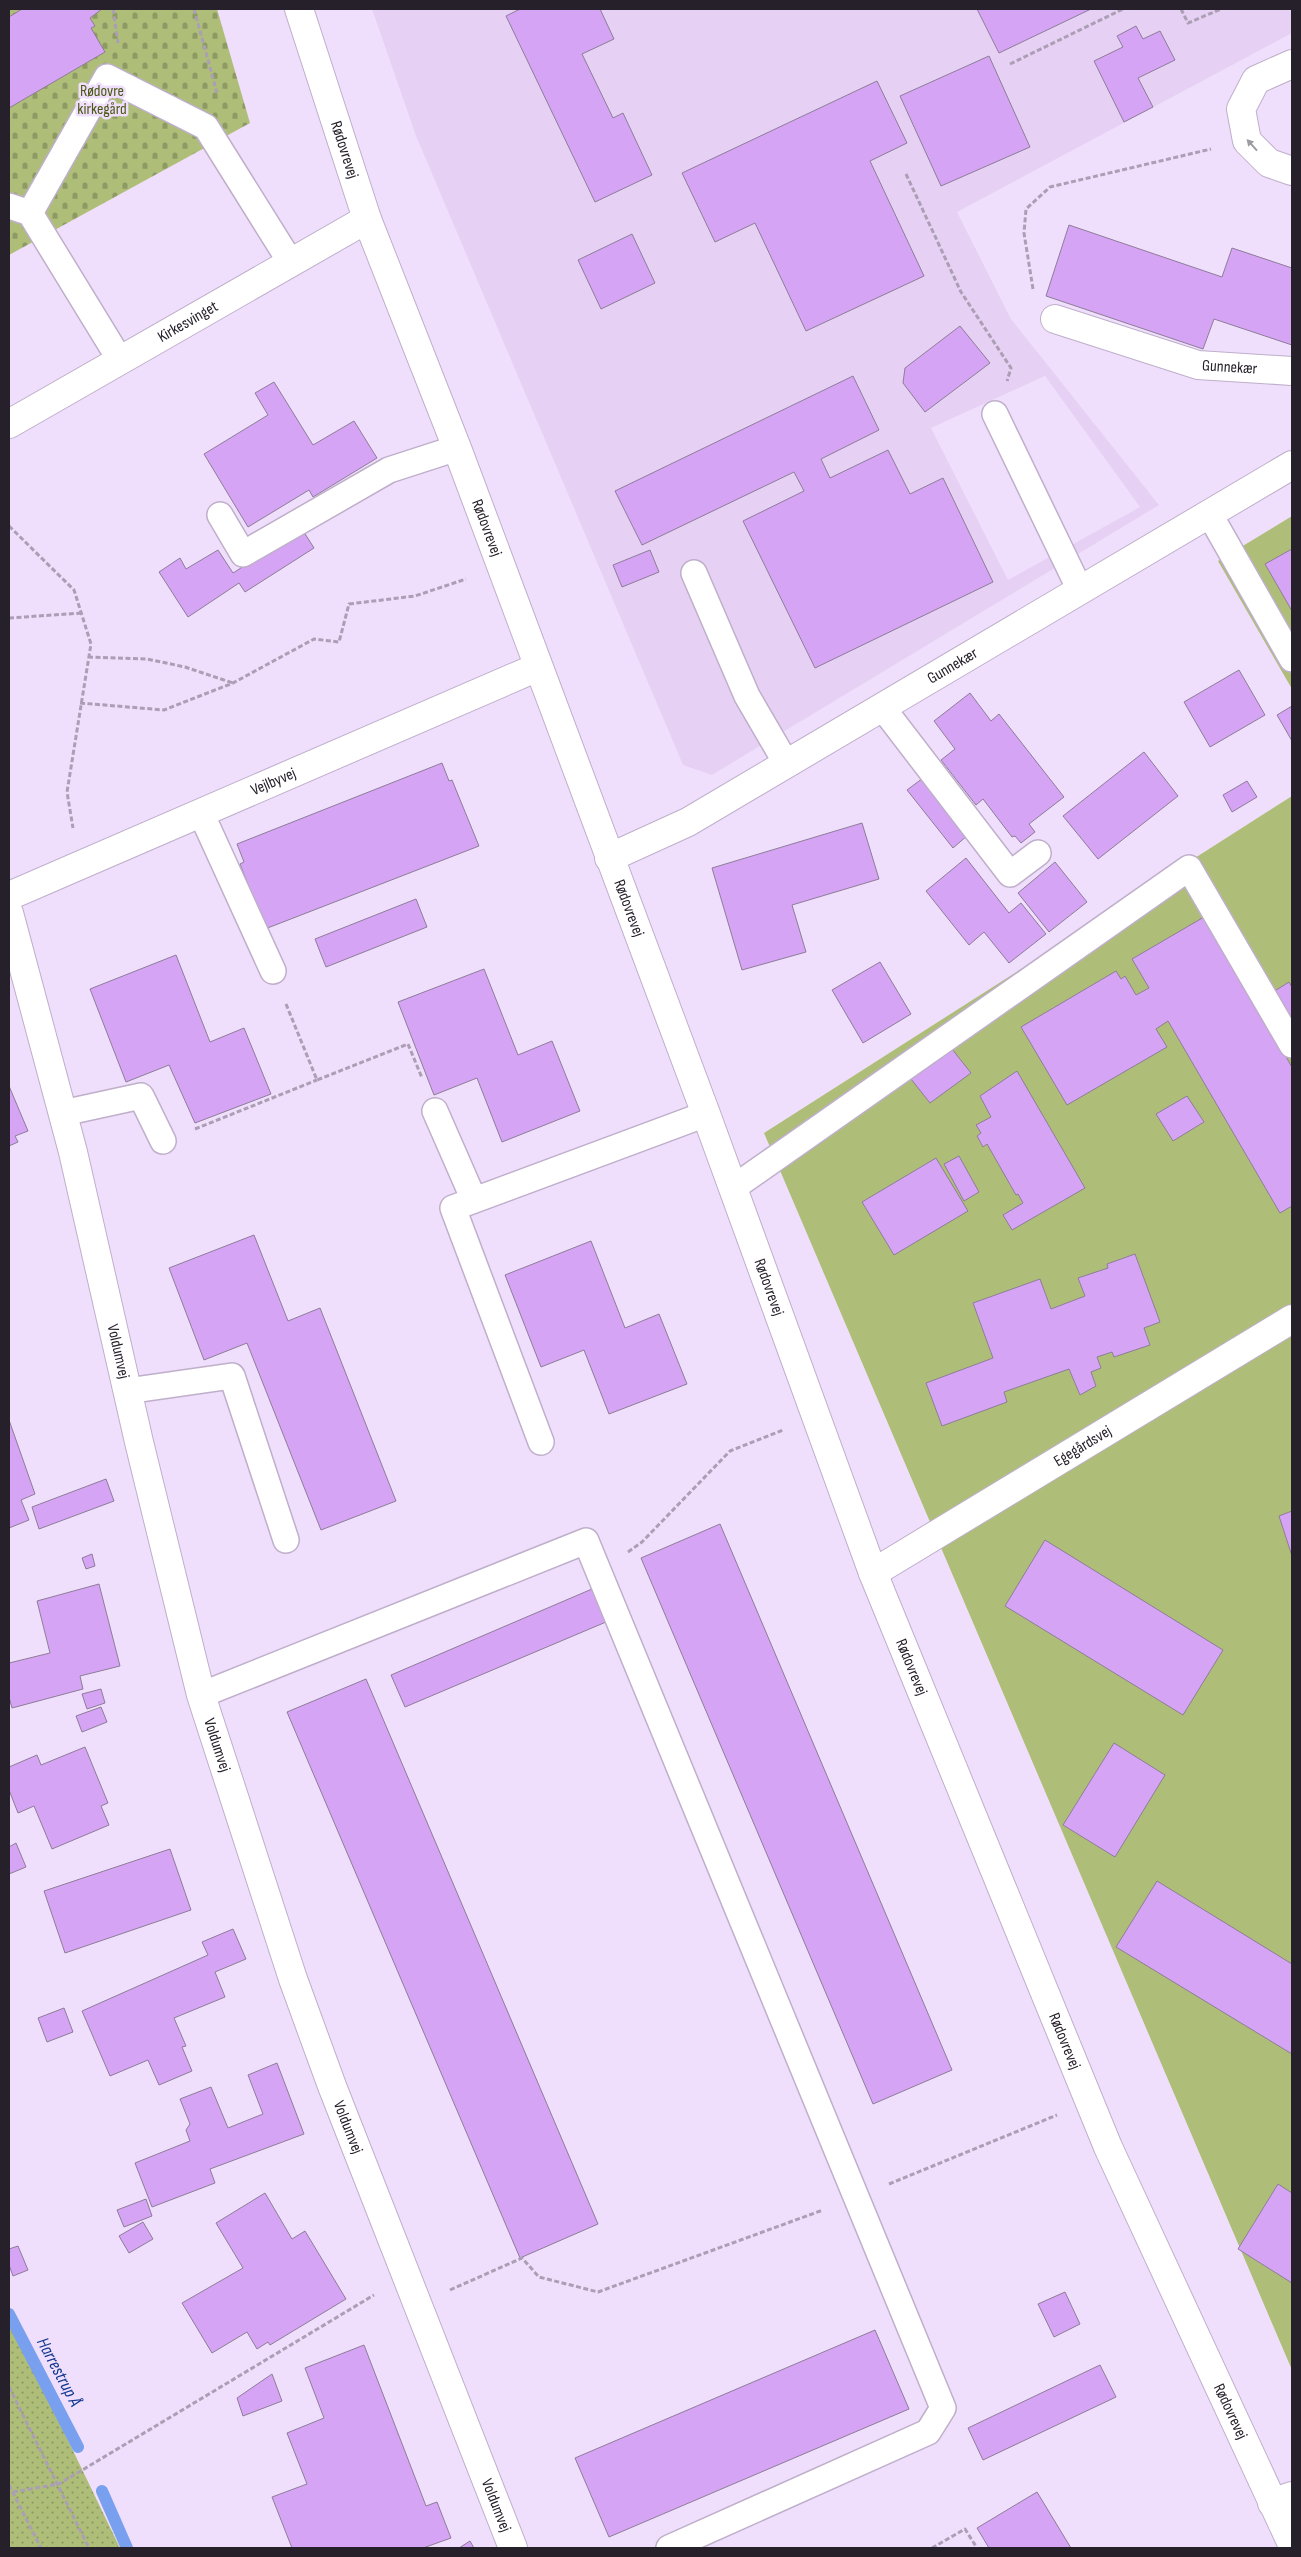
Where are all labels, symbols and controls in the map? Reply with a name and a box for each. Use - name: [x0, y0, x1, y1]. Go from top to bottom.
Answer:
- park label: Rødovre kirkegård: [77, 82, 127, 119]
- street label: Rødovrevej: [326, 119, 363, 181]
- one-way arrow: [1247, 139, 1258, 152]
- street label: Kirkesvinget: [154, 297, 221, 346]
- street label: Gunnekær: [1202, 356, 1258, 378]
- street label: Rødovrevej: [468, 497, 506, 559]
- street label: Gunnekær: [924, 643, 981, 688]
- street label: Vejlbyvej: [248, 763, 299, 800]
- street label: Rødovrevej: [610, 877, 648, 939]
- street label: Rødovrevej: [750, 1256, 788, 1318]
- street label: Voldumvej: [103, 1322, 134, 1381]
- street label: Egegårdsvej: [1050, 1421, 1115, 1471]
- street label: Rødovrevej: [892, 1636, 932, 1698]
- street label: Voldumvej: [200, 1716, 235, 1774]
- street label: Rødovrevej: [1045, 2010, 1085, 2072]
- street label: Voldumvej: [329, 2098, 367, 2157]
- water label: Harrestrup Å: [32, 2334, 86, 2410]
- street label: Rødovrevej: [1209, 2381, 1252, 2442]
- street label: Voldumvej: [477, 2476, 515, 2535]

